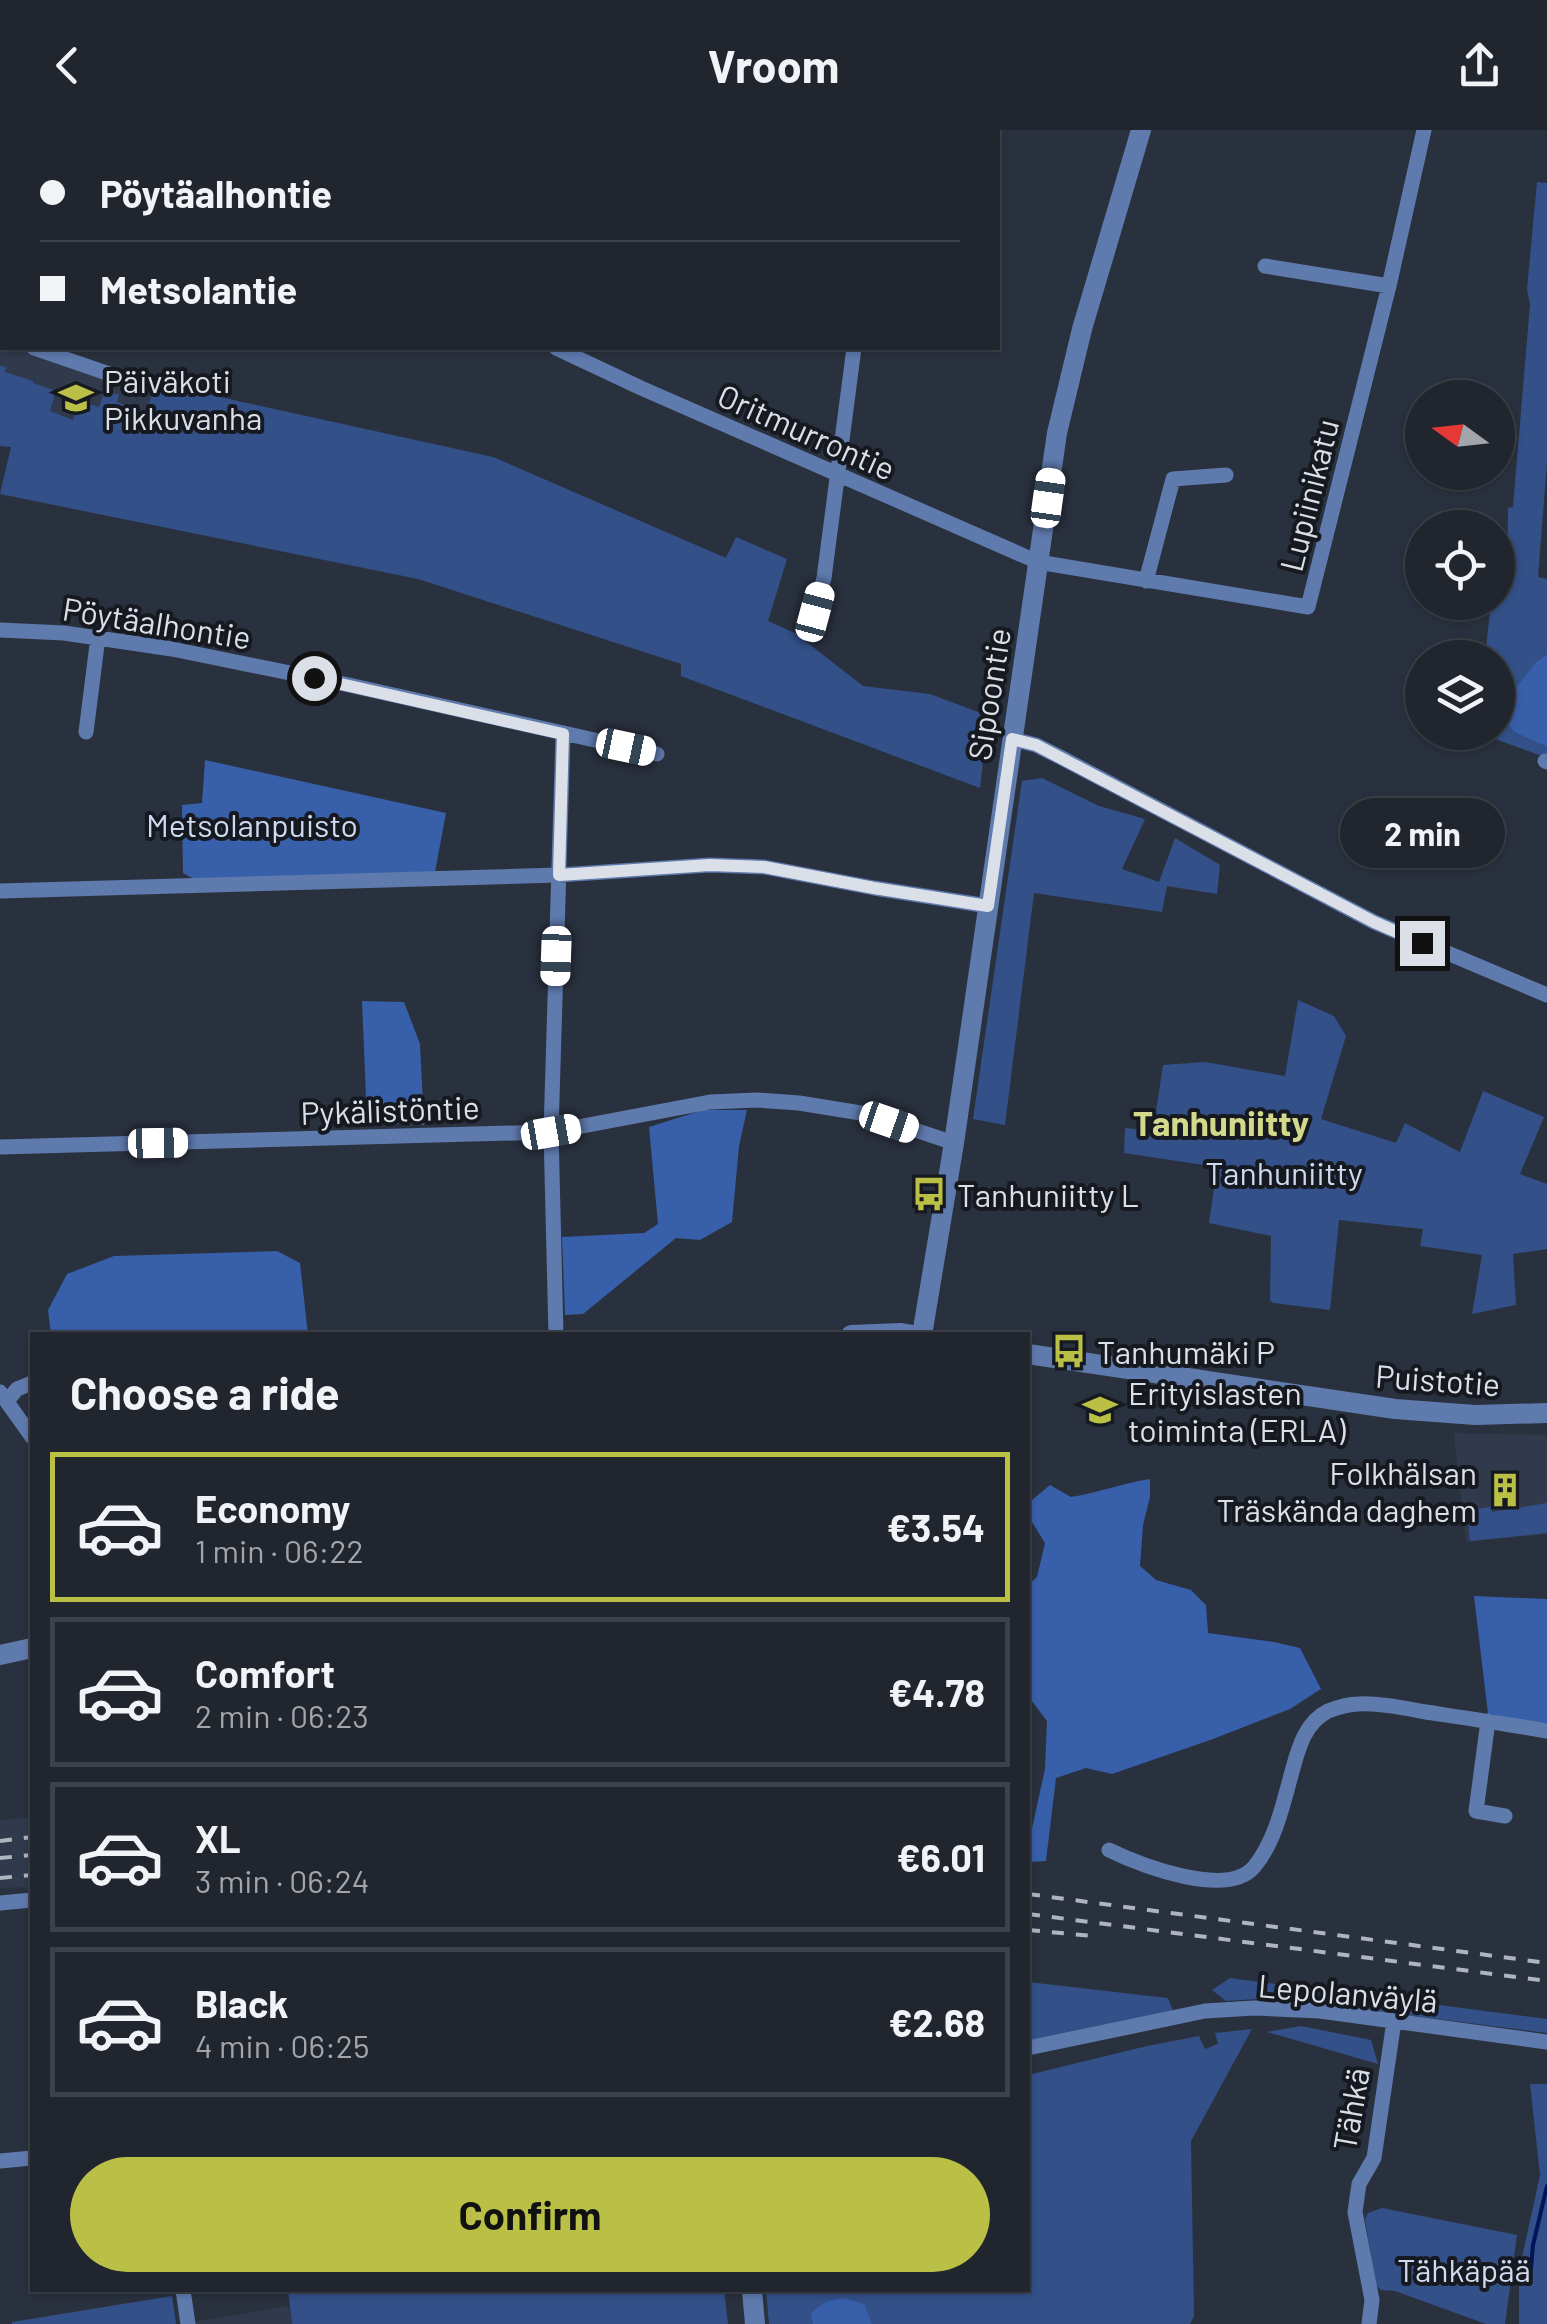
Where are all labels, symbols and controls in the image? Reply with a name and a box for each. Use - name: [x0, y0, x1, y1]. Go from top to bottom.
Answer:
- icon: back: [40, 38, 95, 93]
- text: Vroom: [708, 38, 839, 92]
- icon: share: [1452, 38, 1507, 93]
- text: Pöytäalhontie: [100, 170, 332, 216]
- text: Metsolantie: [100, 266, 297, 312]
- place label: Päiväkoti Pikkuvanha: [104, 361, 262, 436]
- street label: Oritmurrontie: [713, 375, 901, 487]
- school or university icon: Päiväkoti Pikkuvanha: [57, 379, 95, 417]
- north arrow: [1405, 380, 1515, 490]
- map controls: [1405, 380, 1515, 750]
- street label: Lupiinikatu: [1271, 415, 1345, 575]
- car: [1029, 466, 1067, 530]
- button: locate: [1405, 510, 1515, 620]
- car: [793, 579, 837, 645]
- street label: Pöytäalhontie: [60, 588, 254, 656]
- street label: Sipoontie: [959, 625, 1017, 763]
- button: layers: [1405, 640, 1515, 750]
- route start: [292, 656, 337, 701]
- car: [594, 726, 658, 768]
- callout: 2 min: [1340, 798, 1504, 868]
- park label: Metsolanpuisto: [146, 805, 358, 843]
- text: 2 min: [1384, 814, 1461, 852]
- route end: [1400, 921, 1445, 966]
- car: [540, 925, 572, 987]
- street label: Pykälistöntie: [300, 1087, 480, 1131]
- car: [856, 1098, 922, 1146]
- district label: Tanhuniitty: [1133, 1101, 1309, 1143]
- car: [519, 1112, 583, 1152]
- car: [128, 1127, 188, 1159]
- park label: Tanhuniitty: [1205, 1153, 1363, 1191]
- bus stop icon: Tanhuniitty L: [910, 1175, 948, 1213]
- place label: Tanhuniitty L: [957, 1175, 1139, 1213]
- bus stop icon: Tanhumäki P: [1050, 1332, 1088, 1370]
- place label: Tanhumäki P: [1097, 1332, 1275, 1370]
- street label: Puistotie: [1374, 1356, 1502, 1402]
- text: Choose a ride: [70, 1365, 340, 1419]
- place label: Erityislasten toiminta (ERLA): [1128, 1373, 1346, 1448]
- school or university icon: Erityislasten toiminta (ERLA): [1081, 1391, 1119, 1429]
- place label: Folkhälsan Träskända daghem: [1216, 1453, 1477, 1528]
- building icon: Folkhälsan Träskända daghem: [1486, 1471, 1524, 1509]
- icon: car: [75, 1482, 165, 1572]
- text: Economy: [195, 1485, 350, 1531]
- text: €3.54: [887, 1504, 985, 1550]
- text: 1 min · 06:22: [195, 1531, 364, 1569]
- icon: car: [75, 1647, 165, 1737]
- text: Comfort: [195, 1650, 335, 1696]
- text: €4.78: [888, 1669, 985, 1715]
- text: 2 min · 06:23: [195, 1696, 369, 1734]
- icon: car: [75, 1812, 165, 1902]
- text: XL: [195, 1815, 241, 1861]
- text: €6.01: [897, 1834, 985, 1880]
- text: 3 min · 06:24: [195, 1861, 369, 1899]
- street label: Lepolanväylä: [1257, 1965, 1439, 2019]
- icon: car: [75, 1977, 165, 2067]
- text: Black: [195, 1980, 289, 2026]
- text: €2.68: [888, 1999, 985, 2045]
- text: 4 min · 06:25: [195, 2026, 369, 2064]
- street label: Tähkä: [1324, 2065, 1376, 2153]
- button: Confirm: [70, 2157, 990, 2272]
- park label: Tähkäpää: [1397, 2250, 1531, 2288]

